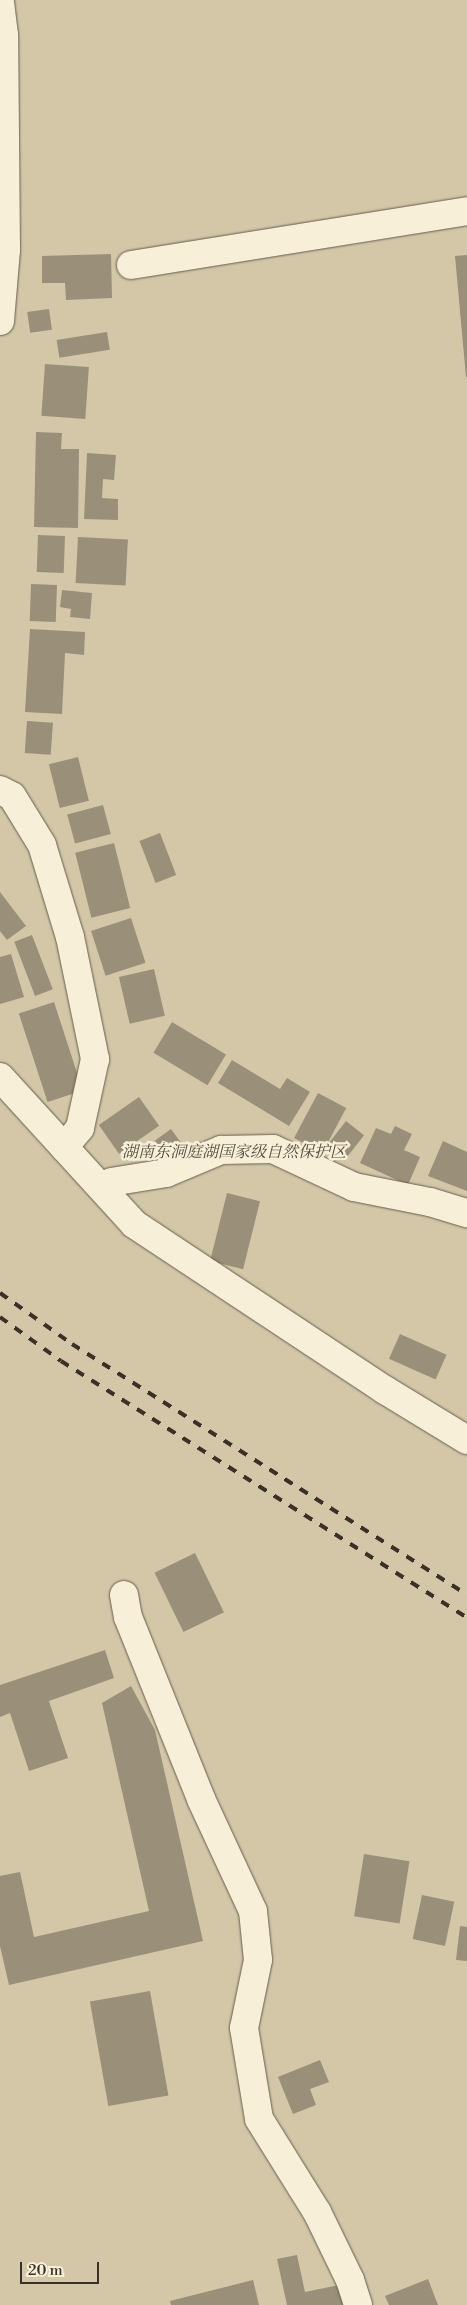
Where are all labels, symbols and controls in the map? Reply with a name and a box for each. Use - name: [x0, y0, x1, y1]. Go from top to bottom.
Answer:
- park label: 湖南东洞庭湖国家级自然保护区: [122, 1142, 346, 1162]
- scale bar: [22, 2252, 101, 2284]
- text: 20 m: [28, 2261, 63, 2280]

